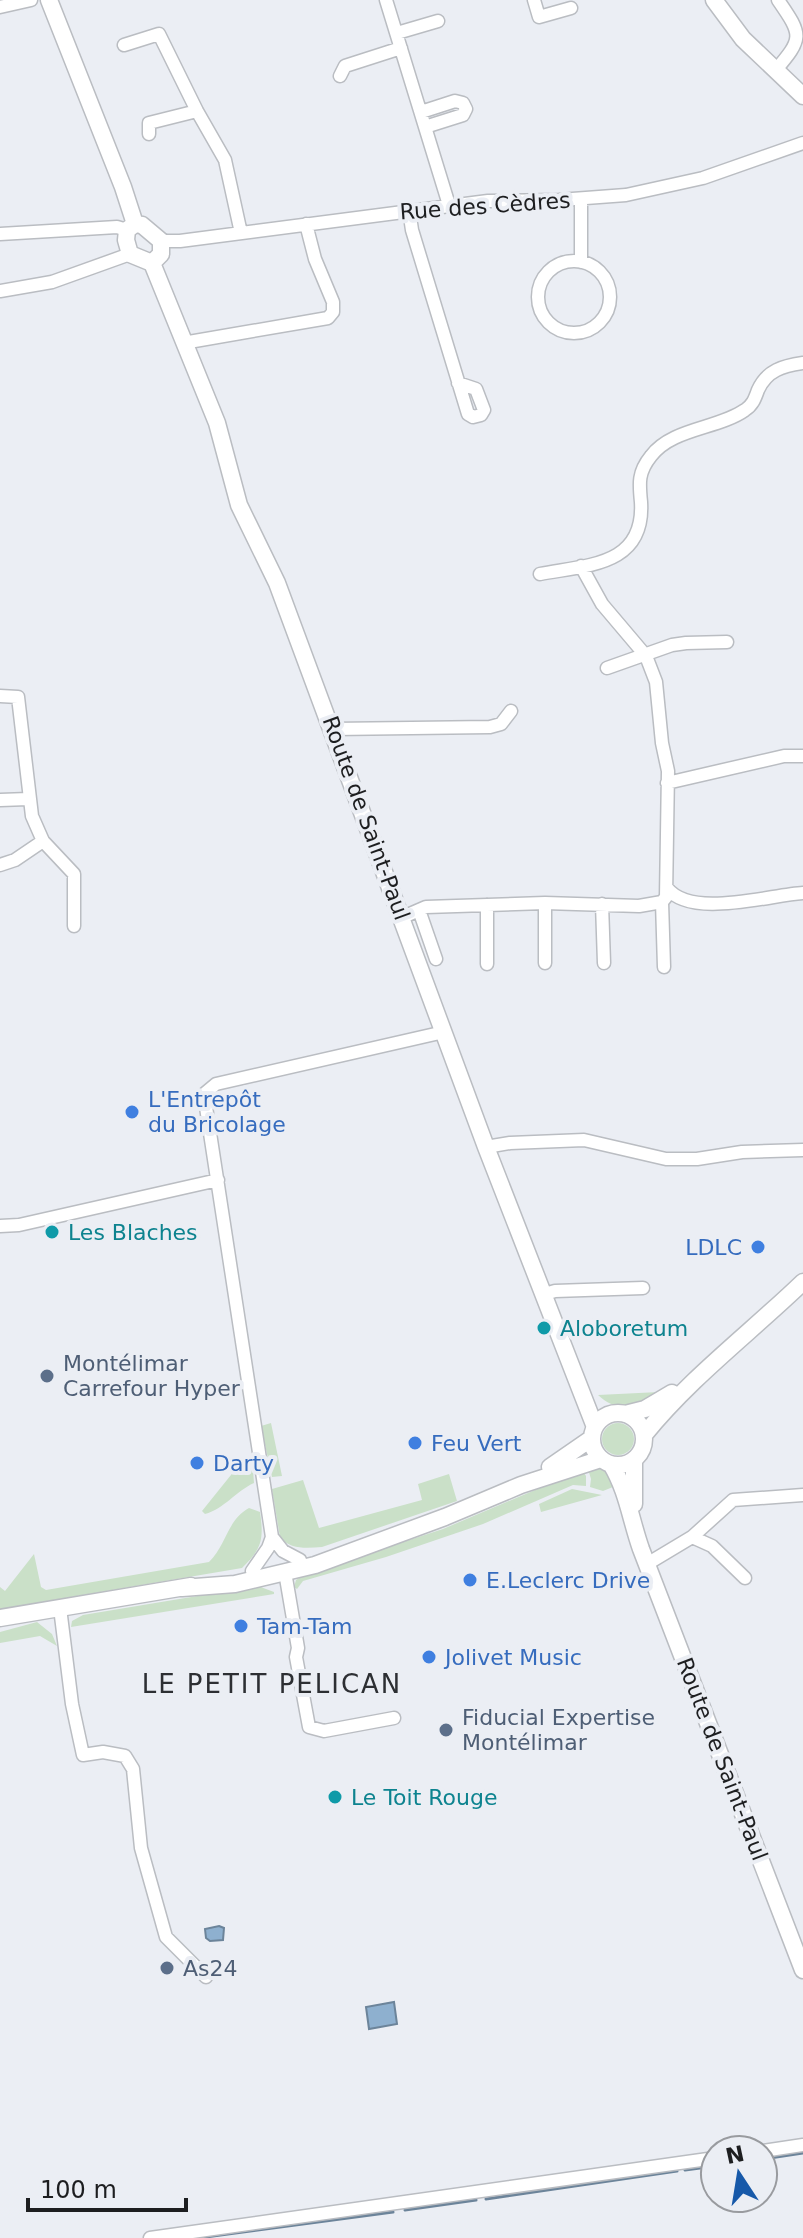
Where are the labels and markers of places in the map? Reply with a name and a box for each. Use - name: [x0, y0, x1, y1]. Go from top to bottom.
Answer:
- place label: L'Entrepôt du Bricolage: [148, 1087, 286, 1137]
- marker: L'Entrepôt du Bricolage: [123, 1103, 141, 1121]
- place label: Les Blaches: [68, 1220, 198, 1245]
- marker: Les Blaches: [43, 1223, 61, 1241]
- place label: LDLC: [685, 1235, 742, 1260]
- marker: LDLC: [749, 1238, 767, 1256]
- place label: Aloboretum: [560, 1316, 688, 1341]
- marker: Aloboretum: [535, 1319, 553, 1337]
- place label: Montélimar Carrefour Hyper: [63, 1351, 241, 1401]
- marker: Montélimar Carrefour Hyper: [38, 1367, 56, 1385]
- place label: Feu Vert: [431, 1431, 522, 1456]
- marker: Feu Vert: [406, 1434, 424, 1452]
- place label: Darty: [213, 1451, 274, 1476]
- marker: Darty: [188, 1454, 206, 1472]
- place label: E.Leclerc Drive: [486, 1568, 650, 1593]
- marker: E.Leclerc Drive: [461, 1571, 479, 1589]
- place label: Tam-Tam: [256, 1614, 352, 1639]
- marker: Tam-Tam: [232, 1617, 250, 1635]
- place label: Jolivet Music: [443, 1645, 582, 1670]
- marker: Jolivet Music: [420, 1648, 438, 1666]
- place label: Fiducial Expertise Montélimar: [462, 1705, 655, 1755]
- marker: Fiducial Expertise Montélimar: [437, 1721, 455, 1739]
- place label: Le Toit Rouge: [351, 1785, 498, 1810]
- marker: Le Toit Rouge: [326, 1788, 344, 1806]
- place label: As24: [183, 1956, 238, 1981]
- marker: As24: [158, 1959, 176, 1977]

